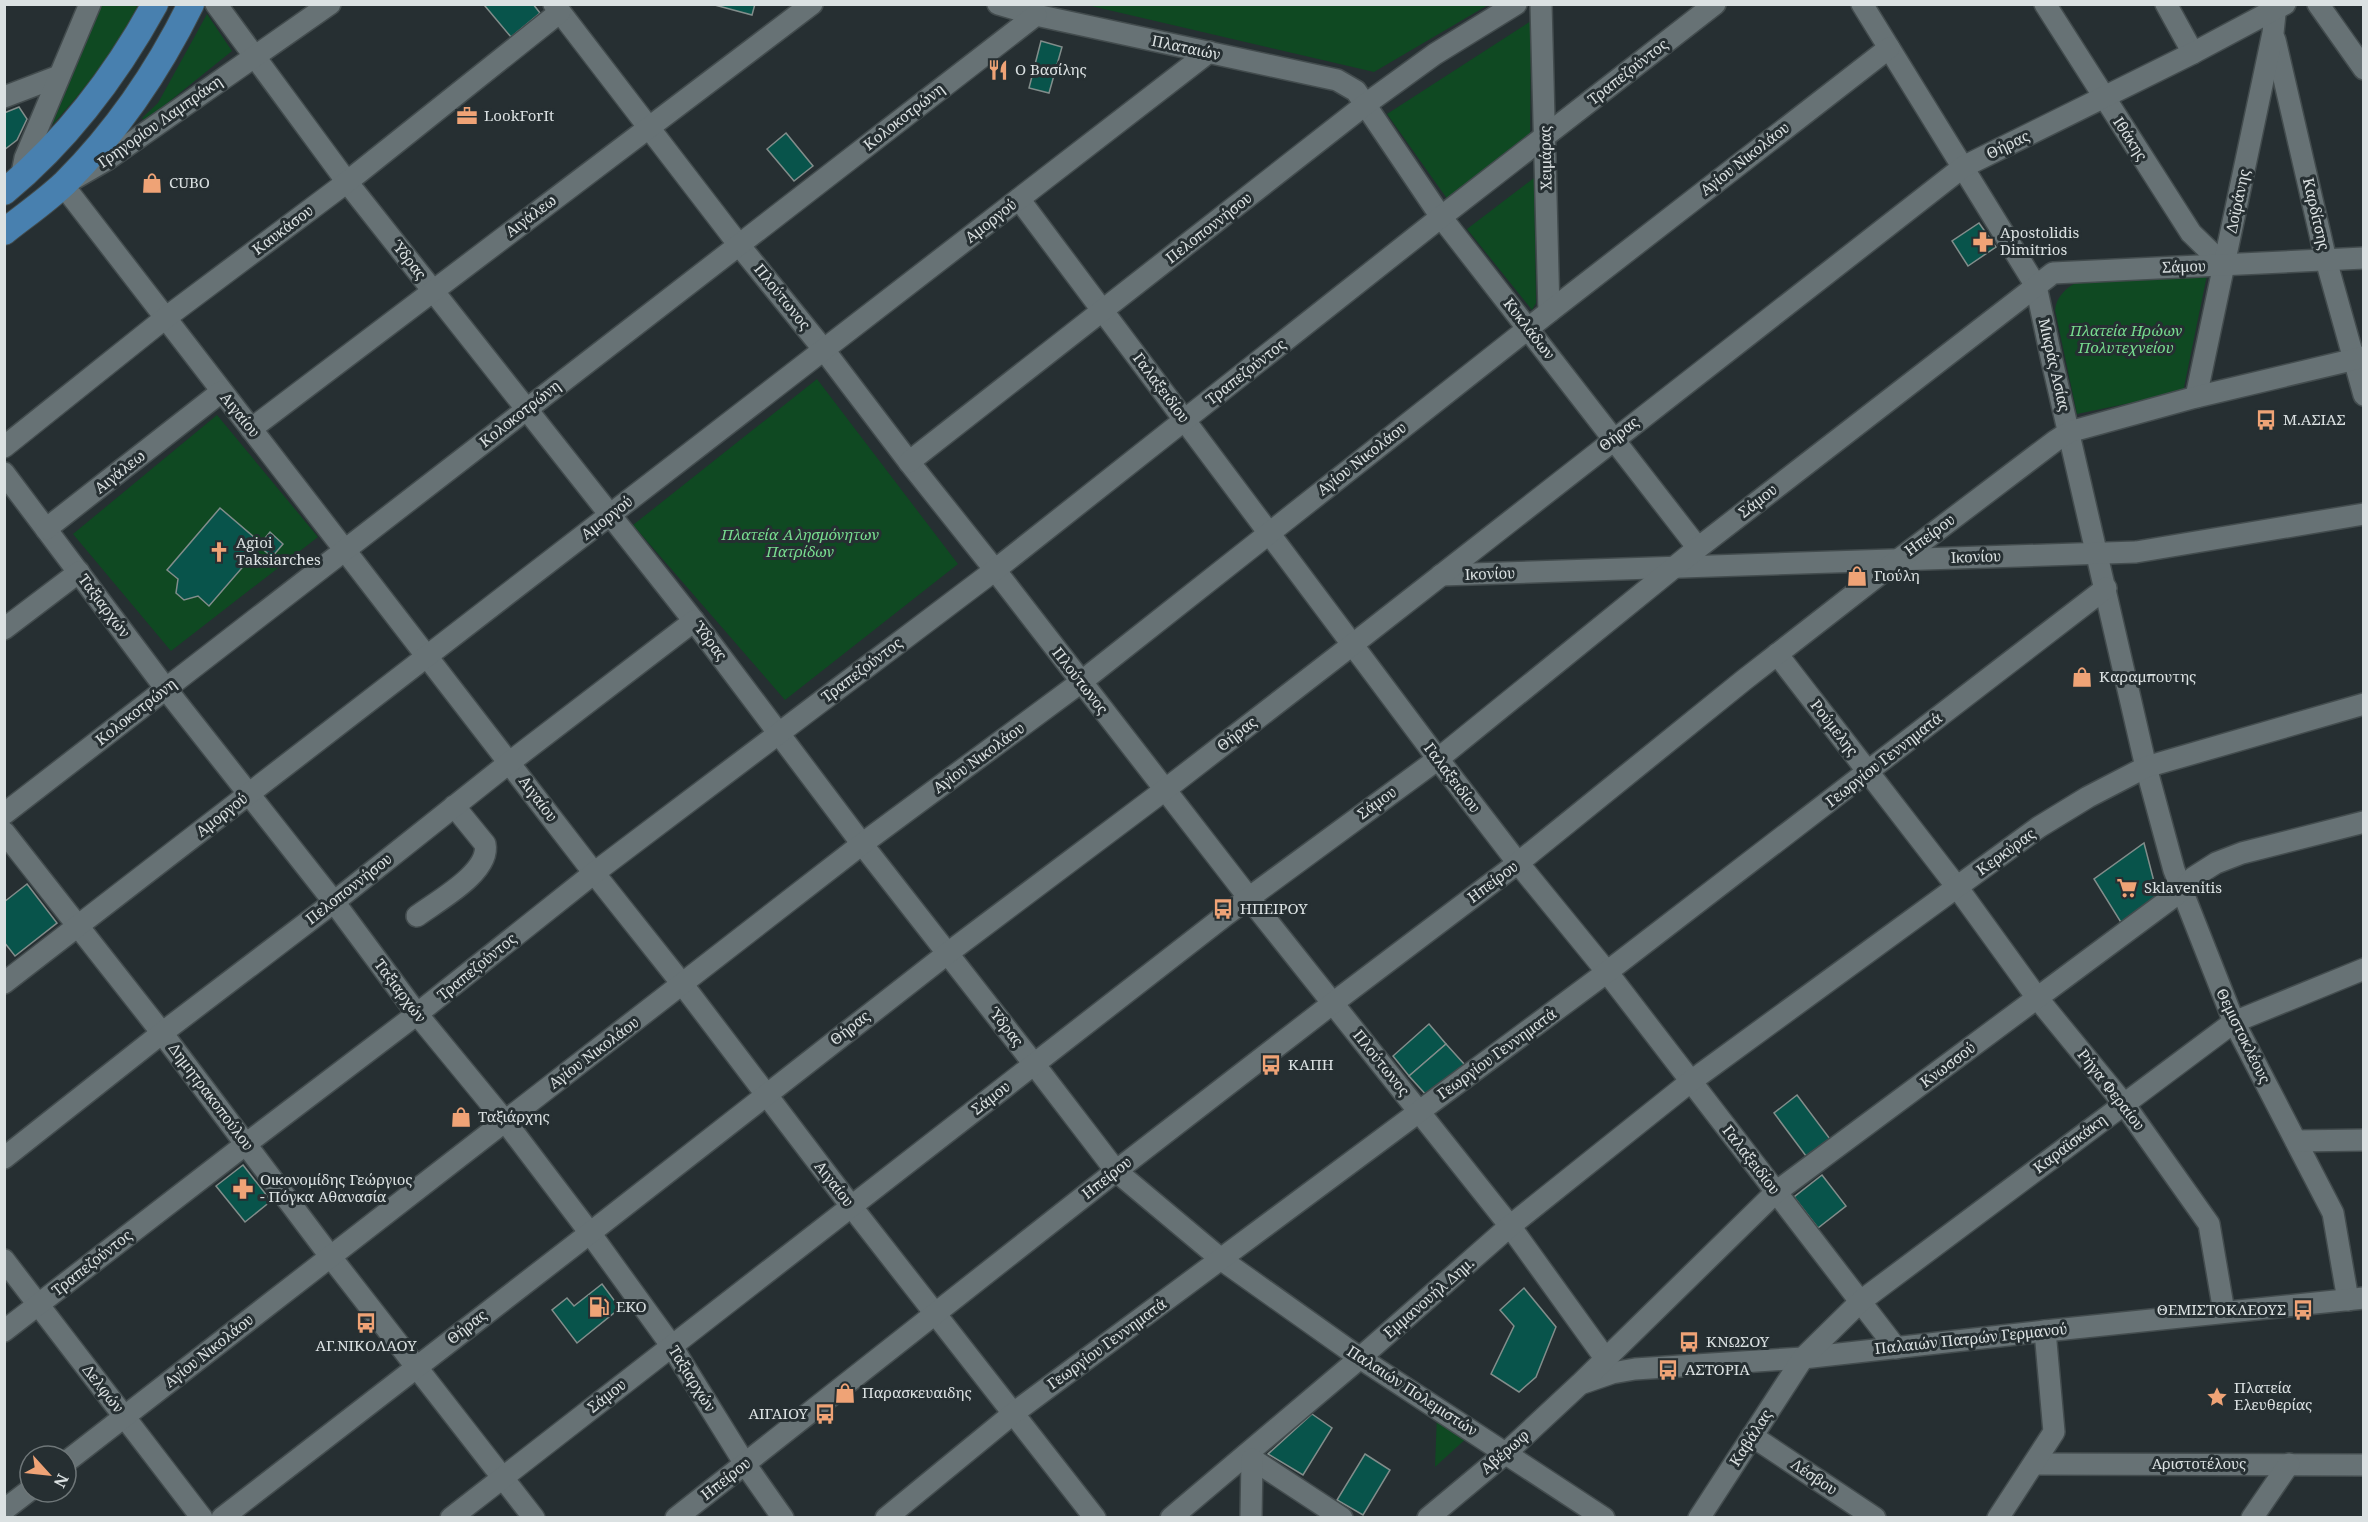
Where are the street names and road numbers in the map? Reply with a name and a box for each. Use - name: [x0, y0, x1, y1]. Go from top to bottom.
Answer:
- street label: Πλαταιών: [1150, 30, 1223, 64]
- street label: Τραπεζούντος: [1583, 34, 1672, 109]
- street label: Γρηγορίου Λαμπράκη: [93, 71, 226, 172]
- street label: Κολοκοτρώνη: [859, 78, 948, 154]
- street label: Ιθάκης: [2109, 113, 2152, 164]
- street label: Αγίου Νικολάου: [1696, 117, 1793, 199]
- street label: Χειμάρας: [1534, 125, 1556, 191]
- street label: Θήρας: [1983, 125, 2032, 163]
- street label: Δοϊράνης: [2221, 167, 2254, 235]
- street label: Καρδίτσης: [2299, 176, 2335, 252]
- street label: Πελοποννήσου: [1161, 187, 1256, 267]
- street label: Αιγάλεω: [501, 189, 560, 241]
- street label: Αμοργού: [960, 194, 1020, 247]
- street label: Καυκάσου: [248, 200, 317, 259]
- street label: Ύδρας: [388, 235, 431, 283]
- street label: Σάμου: [2162, 255, 2206, 277]
- street label: Πλούτωνος: [750, 259, 816, 334]
- street label: Κυκλάδων: [1500, 294, 1560, 363]
- street label: Μικράς Ασίας: [2035, 316, 2075, 413]
- street label: Τραπεζούντος: [1201, 334, 1290, 409]
- street label: Γαλαξειδίου: [1129, 348, 1195, 426]
- street label: Κολοκοτρώνη: [475, 375, 564, 451]
- street label: Αιγαίου: [216, 388, 265, 441]
- street label: Θήρας: [1594, 411, 1642, 455]
- street label: Αγίου Νικολάου: [1313, 417, 1410, 499]
- street label: Αιγάλεω: [90, 445, 149, 497]
- street label: Σάμου: [1734, 479, 1781, 522]
- street label: Αμοργού: [576, 491, 636, 544]
- street label: Ηπείρου: [1900, 509, 1959, 560]
- street label: Ικονίου: [1950, 545, 2002, 567]
- street label: Ικονίου: [1464, 562, 1516, 584]
- street label: Ταξιαρχών: [74, 570, 135, 641]
- street label: Ύδρας: [689, 616, 732, 664]
- street label: Τραπεζούντος: [817, 632, 906, 706]
- street label: Πλούτωνος: [1048, 643, 1113, 718]
- street label: Κολοκοτρώνη: [91, 673, 180, 749]
- street label: Ρούμελης: [1806, 695, 1863, 760]
- street label: Γεωργίου Γεννηματά: [1821, 707, 1946, 811]
- street label: Θήρας: [1212, 711, 1260, 755]
- street label: Αγίου Νικολάου: [929, 717, 1028, 797]
- street label: Γαλαξειδίου: [1420, 738, 1486, 816]
- street label: Αιγαίου: [515, 771, 563, 825]
- street label: Σάμου: [1353, 781, 1400, 823]
- street label: Αμοργού: [191, 788, 251, 841]
- street label: Κερκύρας: [1972, 823, 2039, 879]
- street label: Πελοποννήσου: [301, 848, 396, 928]
- street label: Ηπείρου: [1463, 856, 1522, 907]
- street label: Τραπεζούντος: [433, 928, 520, 1004]
- street label: Ταξιαρχών: [370, 955, 431, 1026]
- street label: Θεμιστοκλέους: [2212, 985, 2276, 1086]
- street label: Ύδρας: [985, 1002, 1028, 1050]
- street label: Γεωργίου Γεννηματά: [1433, 1003, 1560, 1103]
- street label: Θήρας: [825, 1005, 873, 1049]
- street label: Αγίου Νικολάου: [544, 1012, 643, 1093]
- street label: Πλούτωνος: [1349, 1025, 1415, 1100]
- street label: Κνωσσού: [1916, 1037, 1979, 1092]
- street label: Δημητρακοπούλου: [165, 1039, 259, 1154]
- street label: Ρήγα Φεραίου: [2074, 1045, 2150, 1134]
- street label: Σάμου: [967, 1076, 1014, 1119]
- street label: Καραϊσκάκη: [2029, 1109, 2110, 1177]
- street label: Γαλαξειδίου: [1719, 1121, 1785, 1198]
- street label: Ηπείρου: [1077, 1151, 1135, 1203]
- street label: Αιγαίου: [811, 1156, 859, 1210]
- street label: Τραπεζούντος: [47, 1225, 136, 1300]
- street label: Εμμανουήλ Δημ.: [1379, 1252, 1478, 1342]
- street label: Γεωργίου Γεννηματά: [1043, 1293, 1170, 1393]
- street label: Θήρας: [442, 1304, 490, 1348]
- street label: Αγίου Νικολάου: [160, 1309, 257, 1391]
- street label: Παλαιών Πατρών Γερμανού: [1874, 1318, 2068, 1358]
- street label: Παλαιών Πολεμιστών: [1343, 1340, 1482, 1440]
- street label: Ταξιαρχών: [665, 1342, 721, 1415]
- street label: Δελφών: [79, 1360, 129, 1417]
- street label: Σάμου: [583, 1374, 630, 1417]
- street label: Καβάλας: [1724, 1405, 1776, 1470]
- street label: Αβέρωφ: [1476, 1425, 1533, 1478]
- street label: Ηπείρου: [696, 1452, 754, 1504]
- street label: Λέσβου: [1788, 1453, 1842, 1499]
- street label: Αριστοτέλους: [2152, 1453, 2246, 1473]

